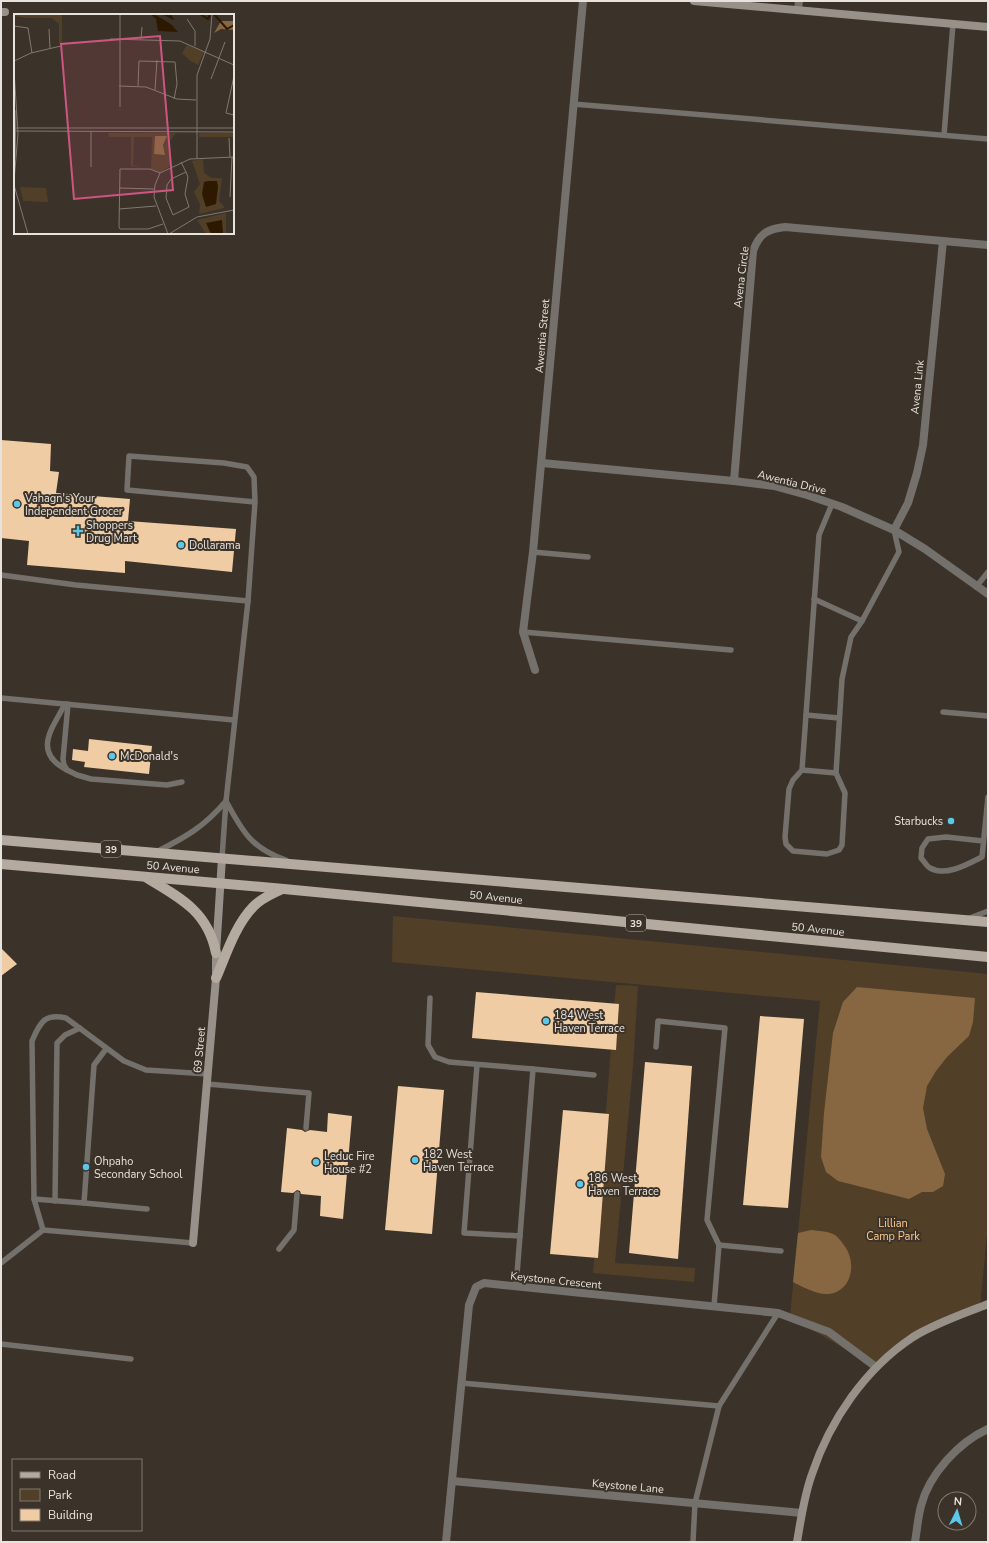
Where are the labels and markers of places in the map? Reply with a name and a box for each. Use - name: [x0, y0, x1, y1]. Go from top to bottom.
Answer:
- place label: Vahagn's Your Independent Grocer: [24, 491, 123, 519]
- marker: Vahagn's Your Independent Grocer: [12, 499, 22, 509]
- place label: Shoppers Drug Mart: [86, 518, 137, 546]
- marker: Shoppers Drug Mart: [73, 526, 83, 536]
- place label: Dollarama: [189, 538, 241, 553]
- marker: Dollarama: [176, 540, 186, 550]
- place label: McDonald's: [120, 749, 178, 764]
- marker: McDonald's: [107, 751, 117, 761]
- place label: Starbucks: [894, 814, 943, 829]
- marker: Starbucks: [946, 816, 956, 826]
- place label: 184 West Haven Terrace: [554, 1008, 625, 1036]
- marker: 184 West Haven Terrace: [541, 1016, 551, 1026]
- place label: 182 West Haven Terrace: [423, 1147, 494, 1175]
- place label: Leduc Fire House #2: [324, 1149, 375, 1177]
- place label: Ohpaho Secondary School: [94, 1154, 183, 1182]
- marker: 182 West Haven Terrace: [410, 1155, 420, 1165]
- marker: Leduc Fire House #2: [311, 1157, 321, 1167]
- marker: Ohpaho Secondary School: [81, 1162, 91, 1172]
- place label: 186 West Haven Terrace: [588, 1171, 659, 1199]
- marker: 186 West Haven Terrace: [575, 1179, 585, 1189]

